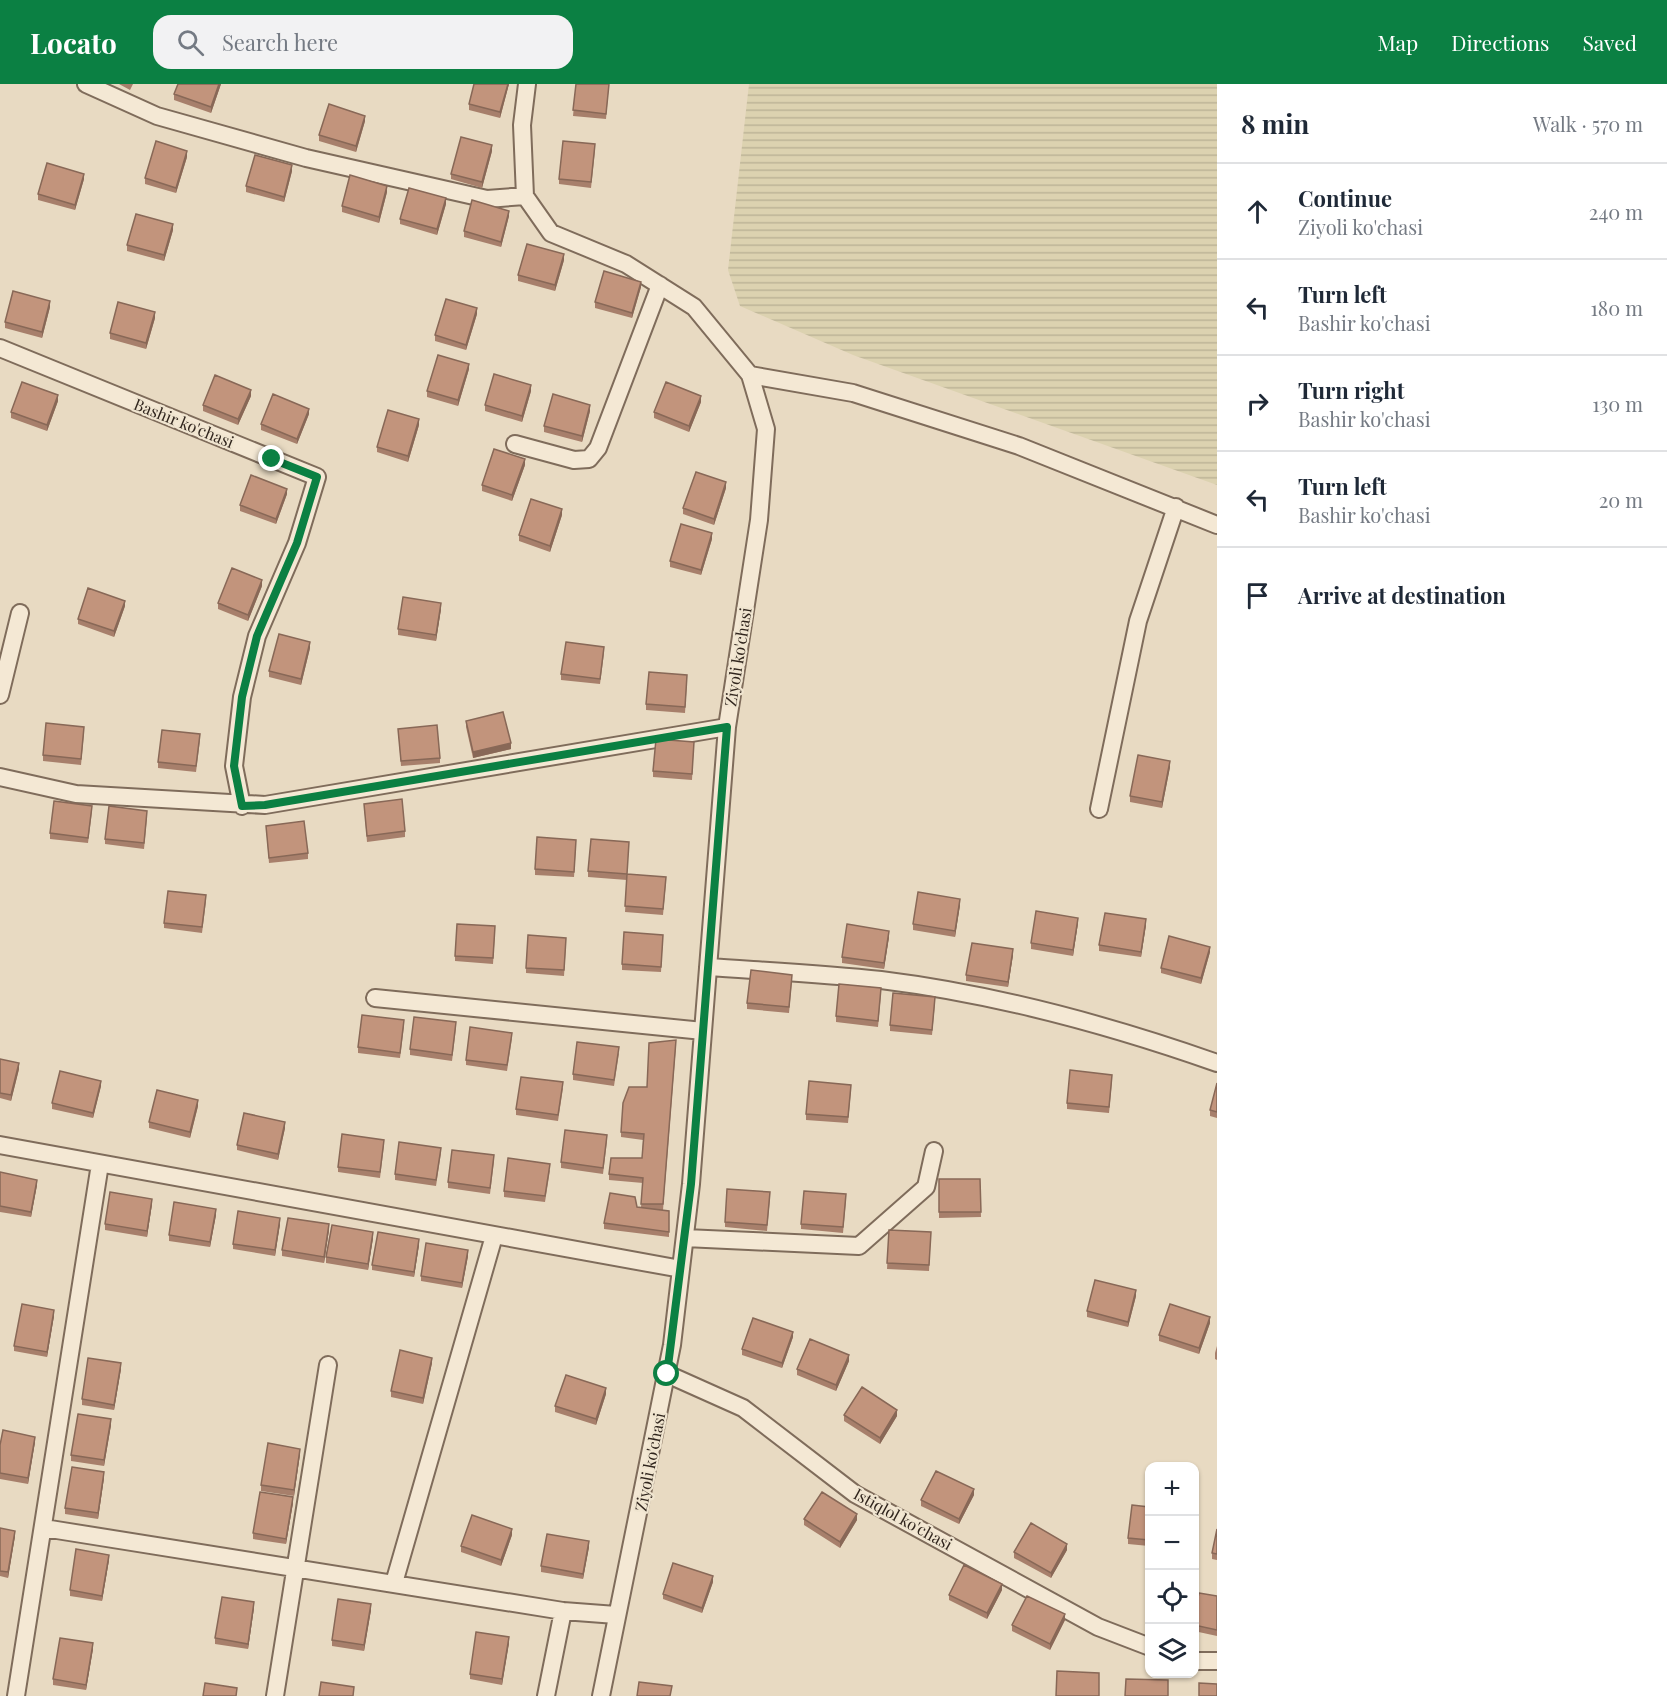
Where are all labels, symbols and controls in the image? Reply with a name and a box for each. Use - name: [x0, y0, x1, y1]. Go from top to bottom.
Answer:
- search box: [153, 15, 573, 69]
- text: Locato: [30, 24, 117, 61]
- icon: search: [174, 26, 207, 59]
- text: Search here: [222, 27, 338, 57]
- text: Map: [1377, 28, 1418, 56]
- text: Directions: [1451, 28, 1549, 56]
- text: Saved: [1582, 28, 1637, 56]
- text: 8 min: [1241, 106, 1309, 141]
- text: Walk · 570 m: [1533, 110, 1643, 137]
- text: Continue: [1298, 183, 1392, 213]
- icon: ahead: [1241, 195, 1274, 228]
- text: 240 m: [1589, 198, 1643, 225]
- text: Ziyoli ko'chasi: [1298, 213, 1423, 240]
- text: Turn left: [1298, 279, 1387, 309]
- icon: left: [1241, 291, 1274, 324]
- text: 180 m: [1590, 294, 1643, 321]
- text: Bashir ko'chasi: [1298, 309, 1431, 336]
- text: Turn right: [1298, 375, 1404, 405]
- icon: right: [1241, 387, 1274, 420]
- text: 130 m: [1592, 390, 1643, 417]
- street label: Bashir ko'chasi: [131, 393, 238, 452]
- text: Bashir ko'chasi: [1298, 405, 1431, 432]
- route end: [258, 445, 284, 471]
- text: Turn left: [1298, 471, 1387, 501]
- icon: left: [1241, 483, 1274, 516]
- text: 20 m: [1599, 486, 1643, 513]
- text: Bashir ko'chasi: [1298, 501, 1431, 528]
- icon: arrive: [1241, 579, 1274, 612]
- text: Arrive at destination: [1298, 580, 1506, 610]
- street label: Ziyoli ko'chasi: [719, 606, 756, 708]
- route start: [653, 1360, 679, 1386]
- street label: Ziyoli ko'chasi: [630, 1410, 669, 1513]
- map controls: [1145, 1462, 1199, 1678]
- button: +: [1145, 1462, 1199, 1516]
- street label: Istiqlol ko'chasi: [850, 1483, 957, 1554]
- button: −: [1145, 1516, 1199, 1570]
- button: locate: [1145, 1570, 1199, 1624]
- button: layers: [1145, 1624, 1199, 1678]

